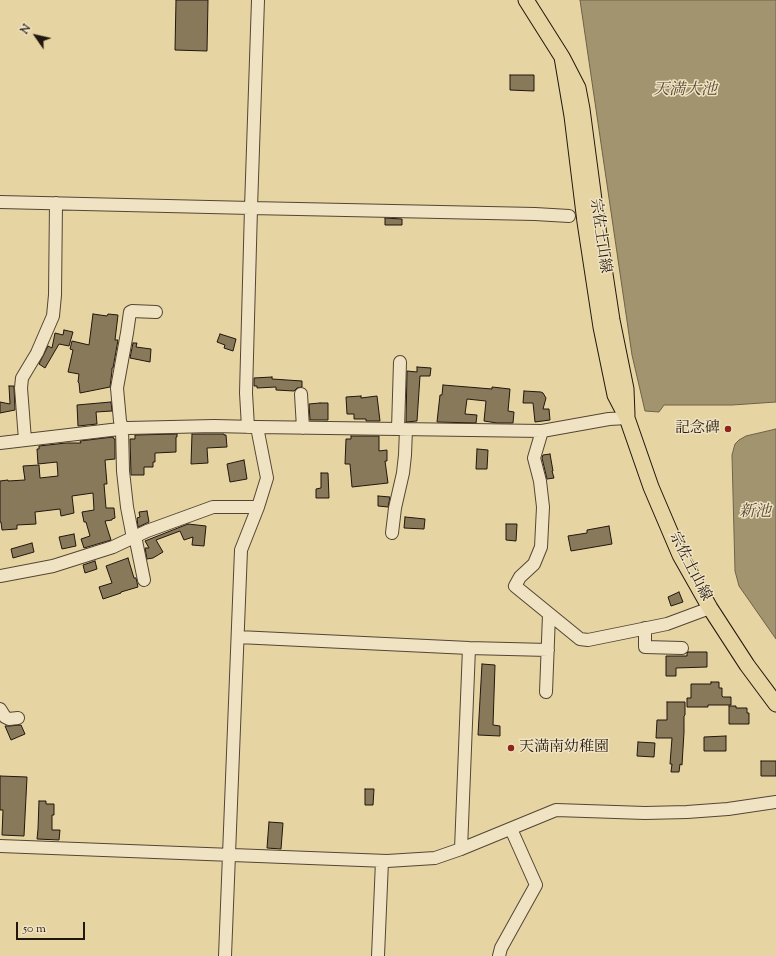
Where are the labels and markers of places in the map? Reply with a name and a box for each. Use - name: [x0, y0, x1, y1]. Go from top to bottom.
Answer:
- place label: 記念碑: [675, 420, 720, 438]
- marker: 記念碑: [723, 424, 733, 434]
- place label: 天満南幼稚園: [519, 739, 609, 757]
- marker: 天満南幼稚園: [506, 743, 516, 753]

